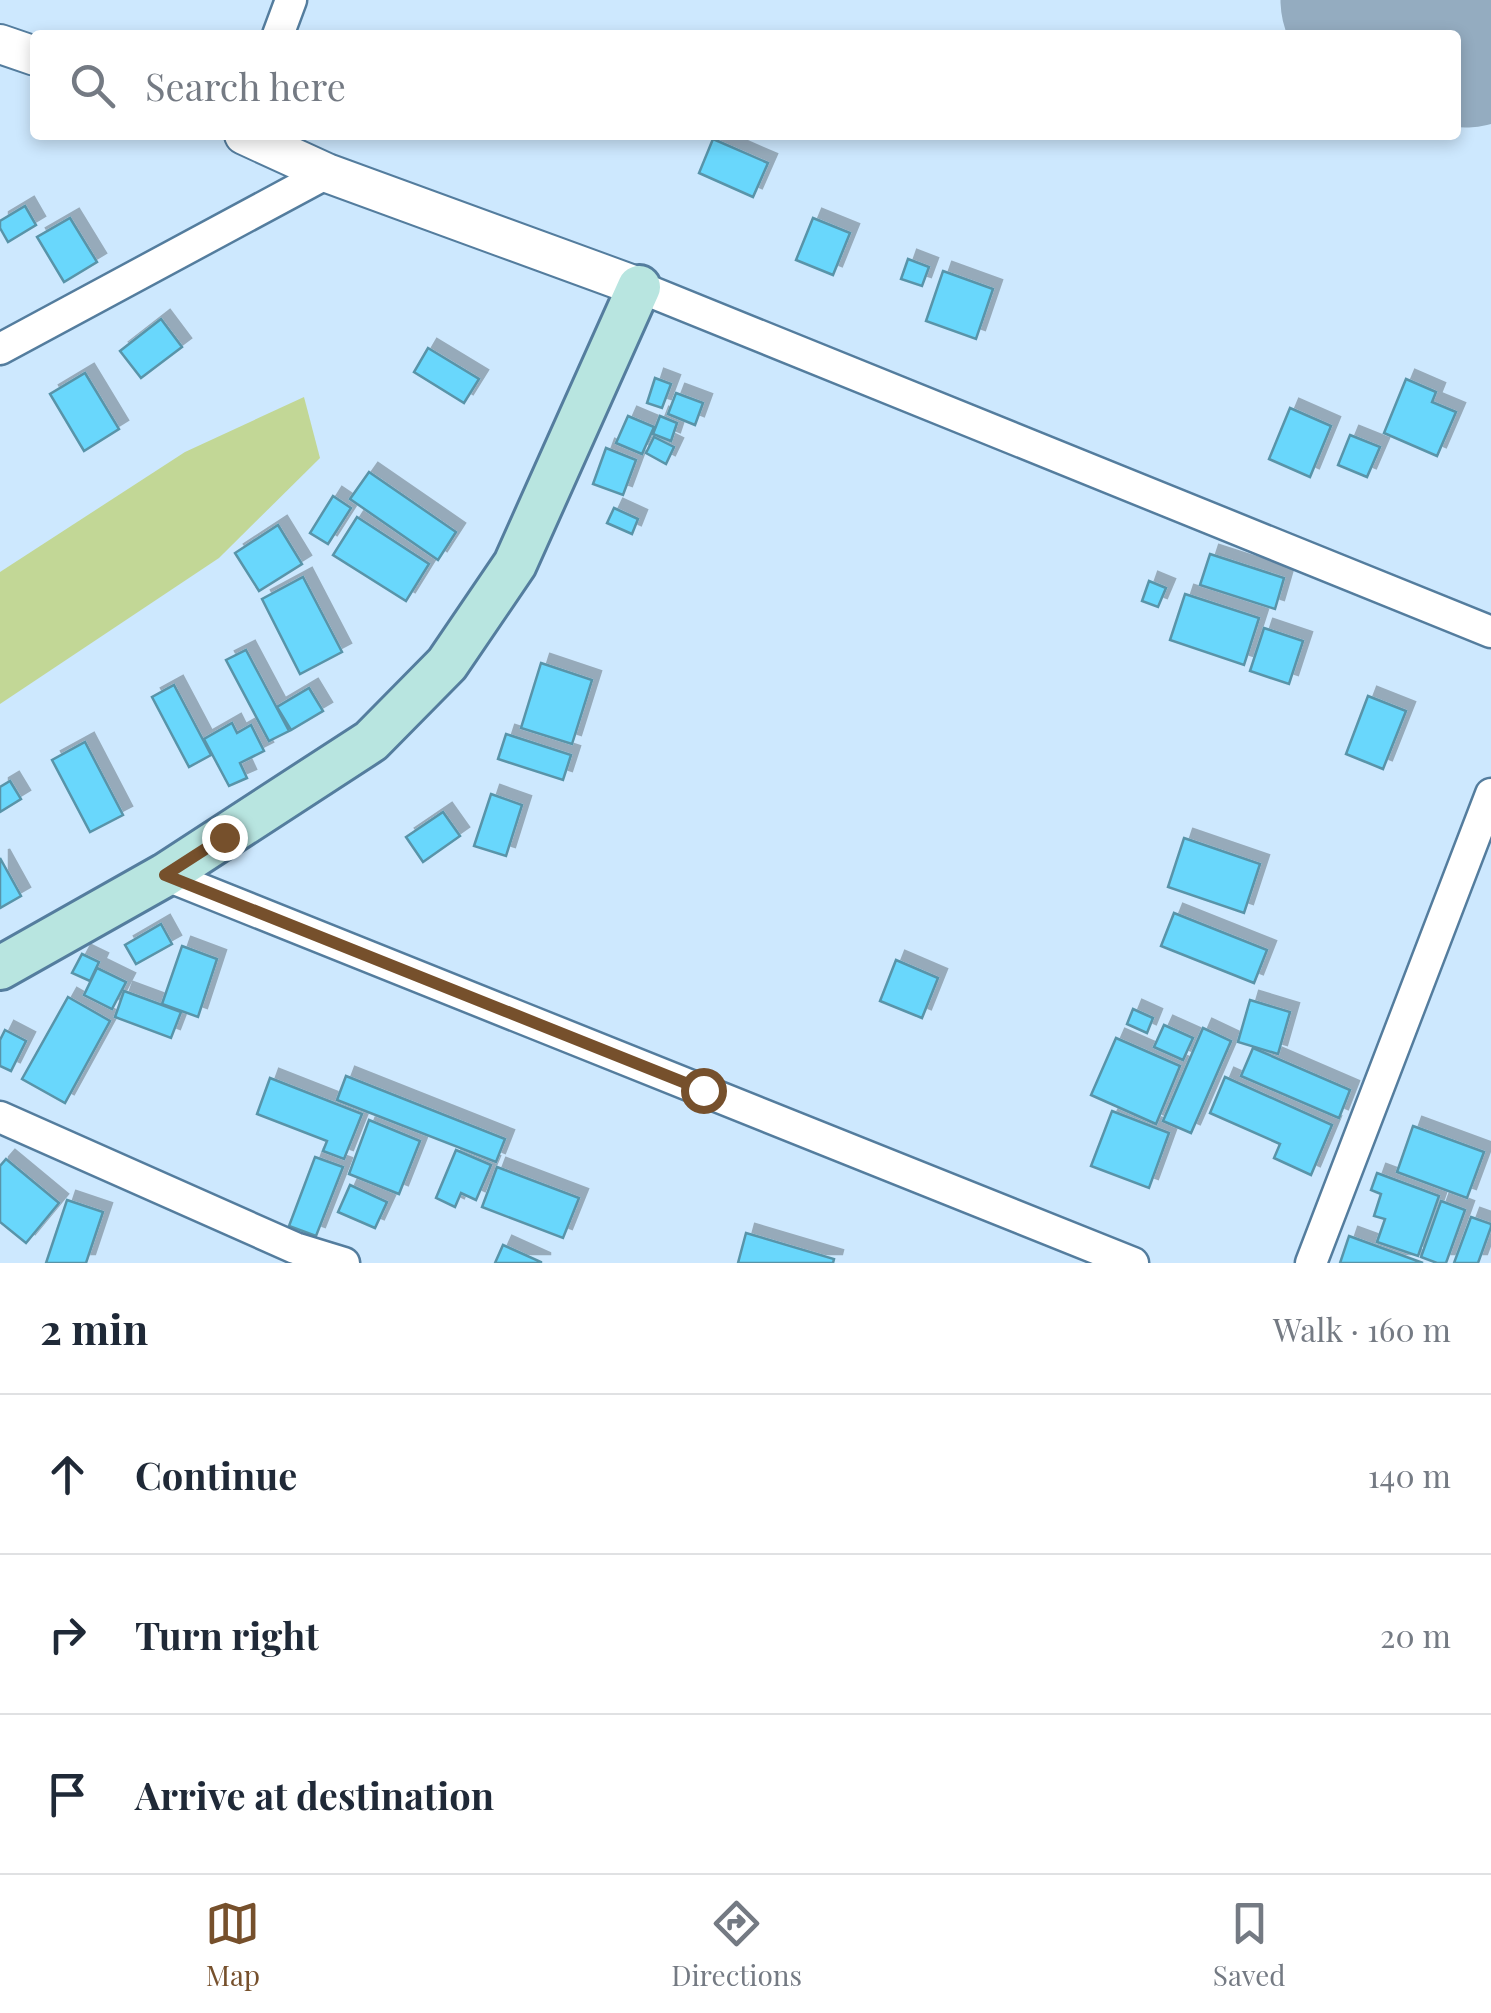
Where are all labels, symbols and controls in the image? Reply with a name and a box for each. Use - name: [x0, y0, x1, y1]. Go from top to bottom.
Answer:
- search box: [30, 30, 1461, 140]
- icon: search: [65, 58, 120, 113]
- text: Search here: [145, 60, 346, 111]
- route end: [202, 815, 248, 861]
- route start: [681, 1068, 727, 1114]
- text: 2 min: [40, 1300, 148, 1356]
- text: Walk · 160 m: [1273, 1307, 1451, 1350]
- icon: ahead: [40, 1447, 95, 1502]
- text: Continue: [135, 1449, 297, 1500]
- text: 140 m: [1368, 1453, 1451, 1496]
- icon: right: [40, 1607, 95, 1662]
- text: Turn right: [135, 1609, 319, 1660]
- text: 20 m: [1380, 1613, 1451, 1656]
- icon: arrive: [40, 1767, 95, 1822]
- text: Arrive at destination: [135, 1769, 494, 1820]
- tab: Map: [205, 1896, 260, 1993]
- tab: Directions: [671, 1896, 802, 1993]
- tab: Saved: [1213, 1896, 1286, 1993]

